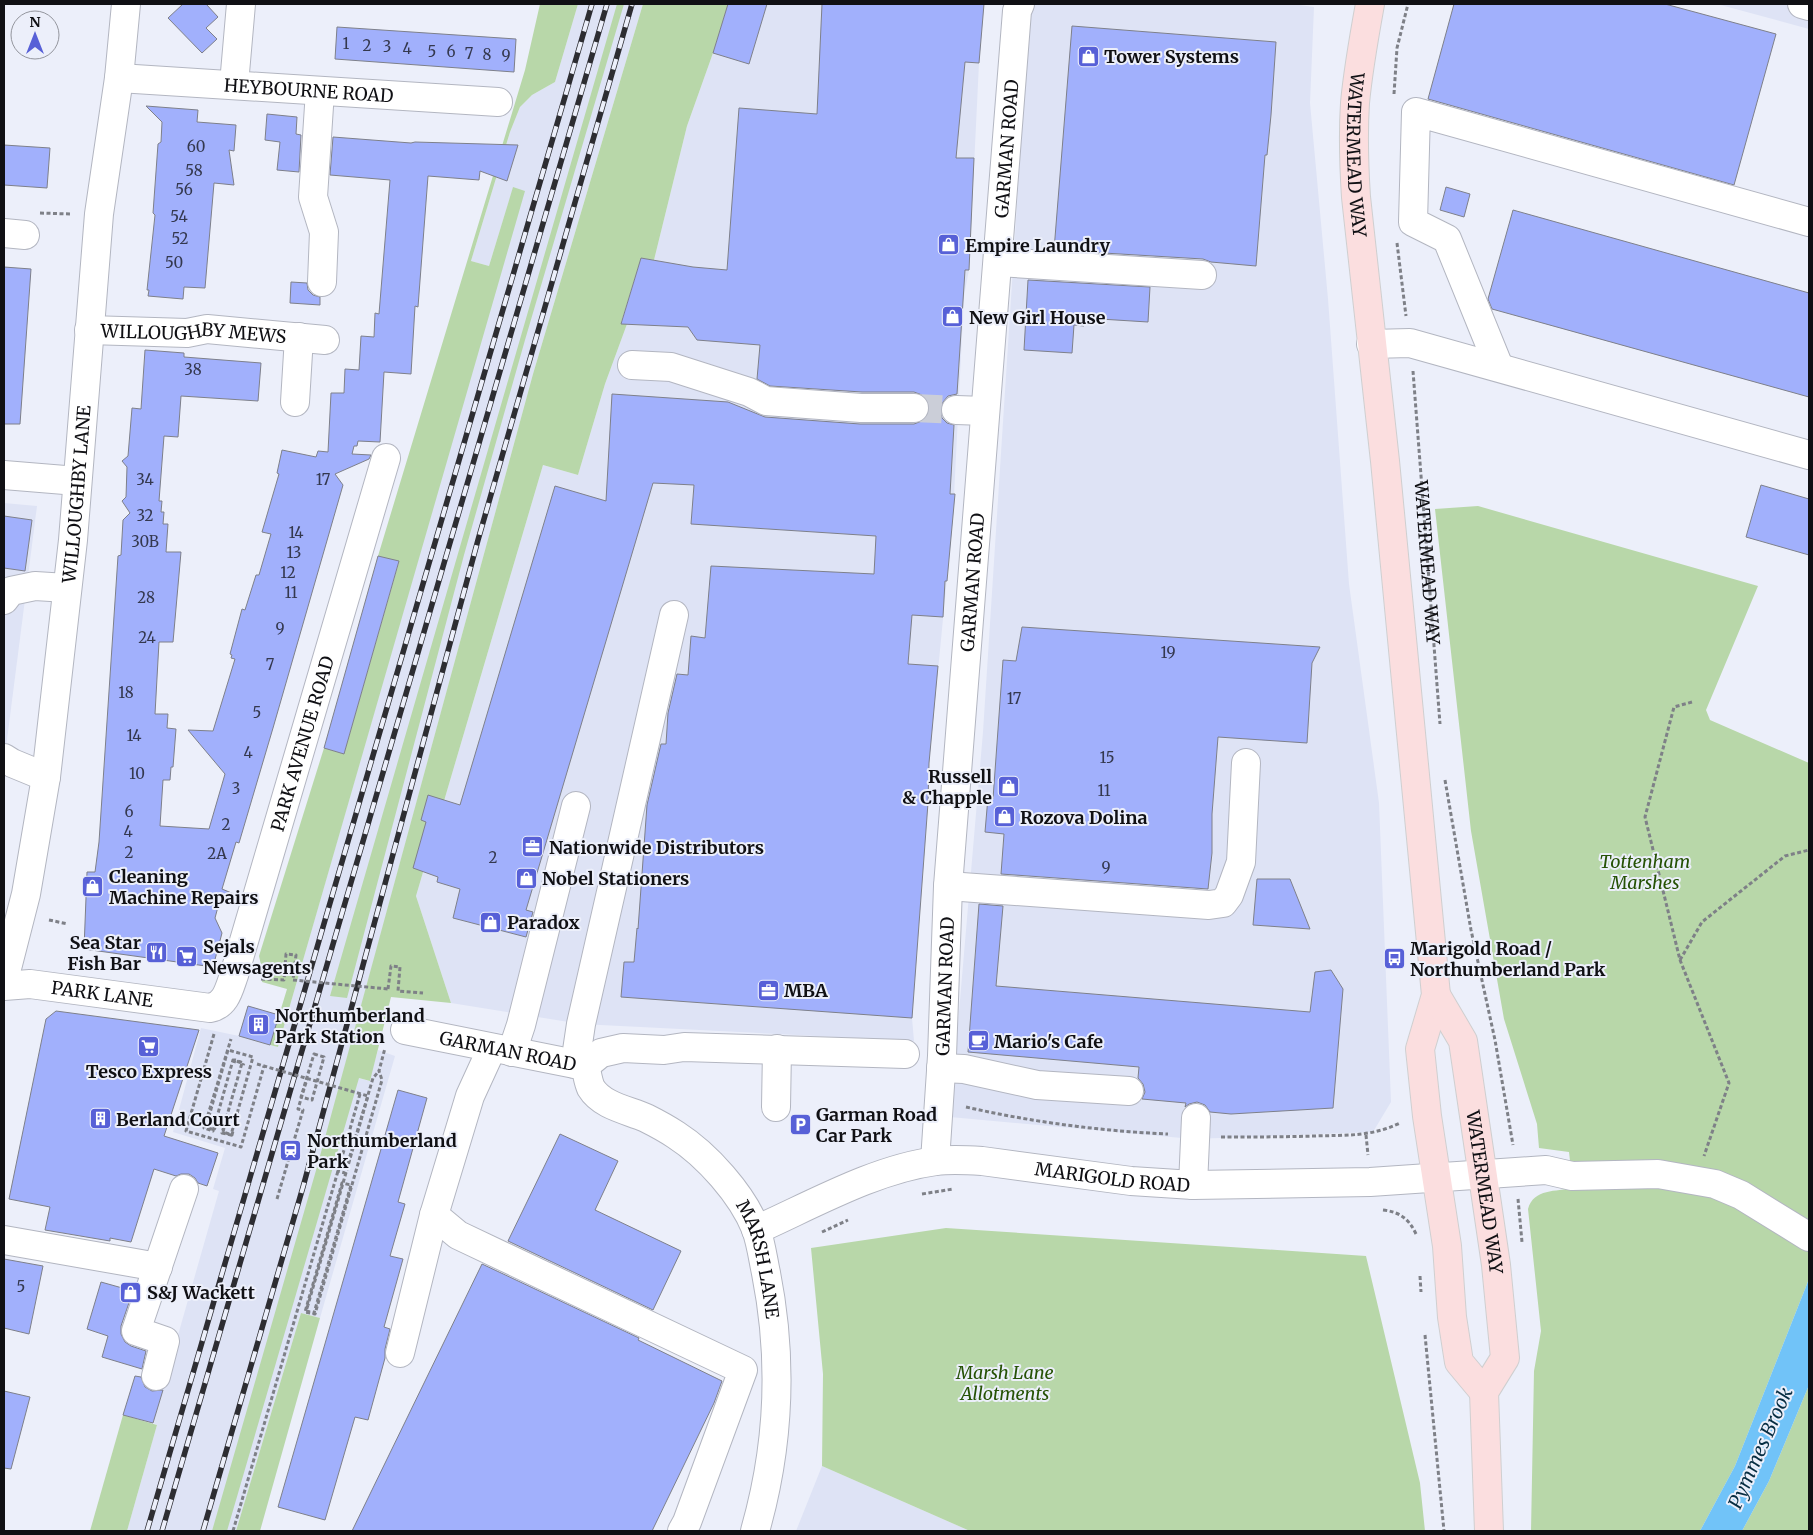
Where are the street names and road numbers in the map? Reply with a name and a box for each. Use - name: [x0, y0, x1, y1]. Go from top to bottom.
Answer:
- street label: WATERMEAD WAY: [1342, 70, 1372, 239]
- street label: HEYBOURNE ROAD: [223, 73, 394, 107]
- street label: GARMAN ROAD: [989, 78, 1023, 219]
- street label: WILLOUGHBY MEWS: [99, 317, 288, 348]
- street label: WILLOUGHBY LANE: [57, 404, 95, 585]
- street label: WATERMEAD WAY: [1410, 478, 1445, 646]
- street label: GARMAN ROAD: [955, 512, 989, 652]
- street label: PARK AVENUE ROAD: [265, 653, 339, 834]
- street label: GARMAN ROAD: [931, 916, 958, 1056]
- street label: PARK LANE: [50, 975, 155, 1012]
- street label: GARMAN ROAD: [438, 1026, 578, 1076]
- street label: WATERMEAD WAY: [1462, 1108, 1508, 1275]
- street label: MARIGOLD ROAD: [1033, 1157, 1191, 1196]
- street label: MARSH LANE: [732, 1195, 785, 1320]

